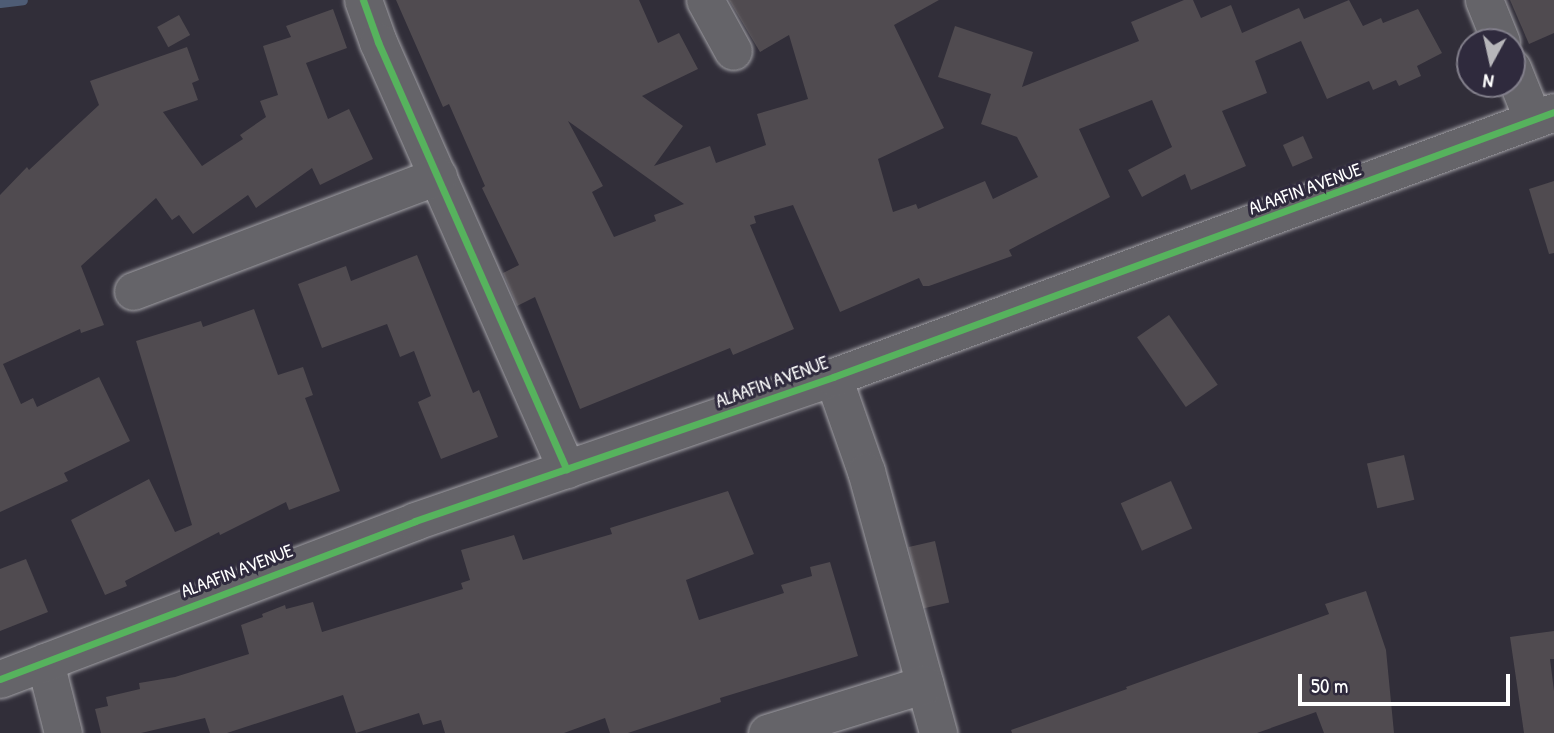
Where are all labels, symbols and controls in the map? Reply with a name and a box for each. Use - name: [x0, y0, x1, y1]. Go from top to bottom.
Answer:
- north arrow: [1456, 28, 1526, 98]
- text: N: [1482, 68, 1495, 95]
- street label: ALAAFIN AVENUE: [1246, 158, 1364, 220]
- street label: ALAAFIN AVENUE: [713, 351, 831, 413]
- street label: ALAAFIN AVENUE: [178, 539, 296, 603]
- scale bar: [1302, 660, 1514, 704]
- text: 50 m: [1311, 671, 1348, 700]

